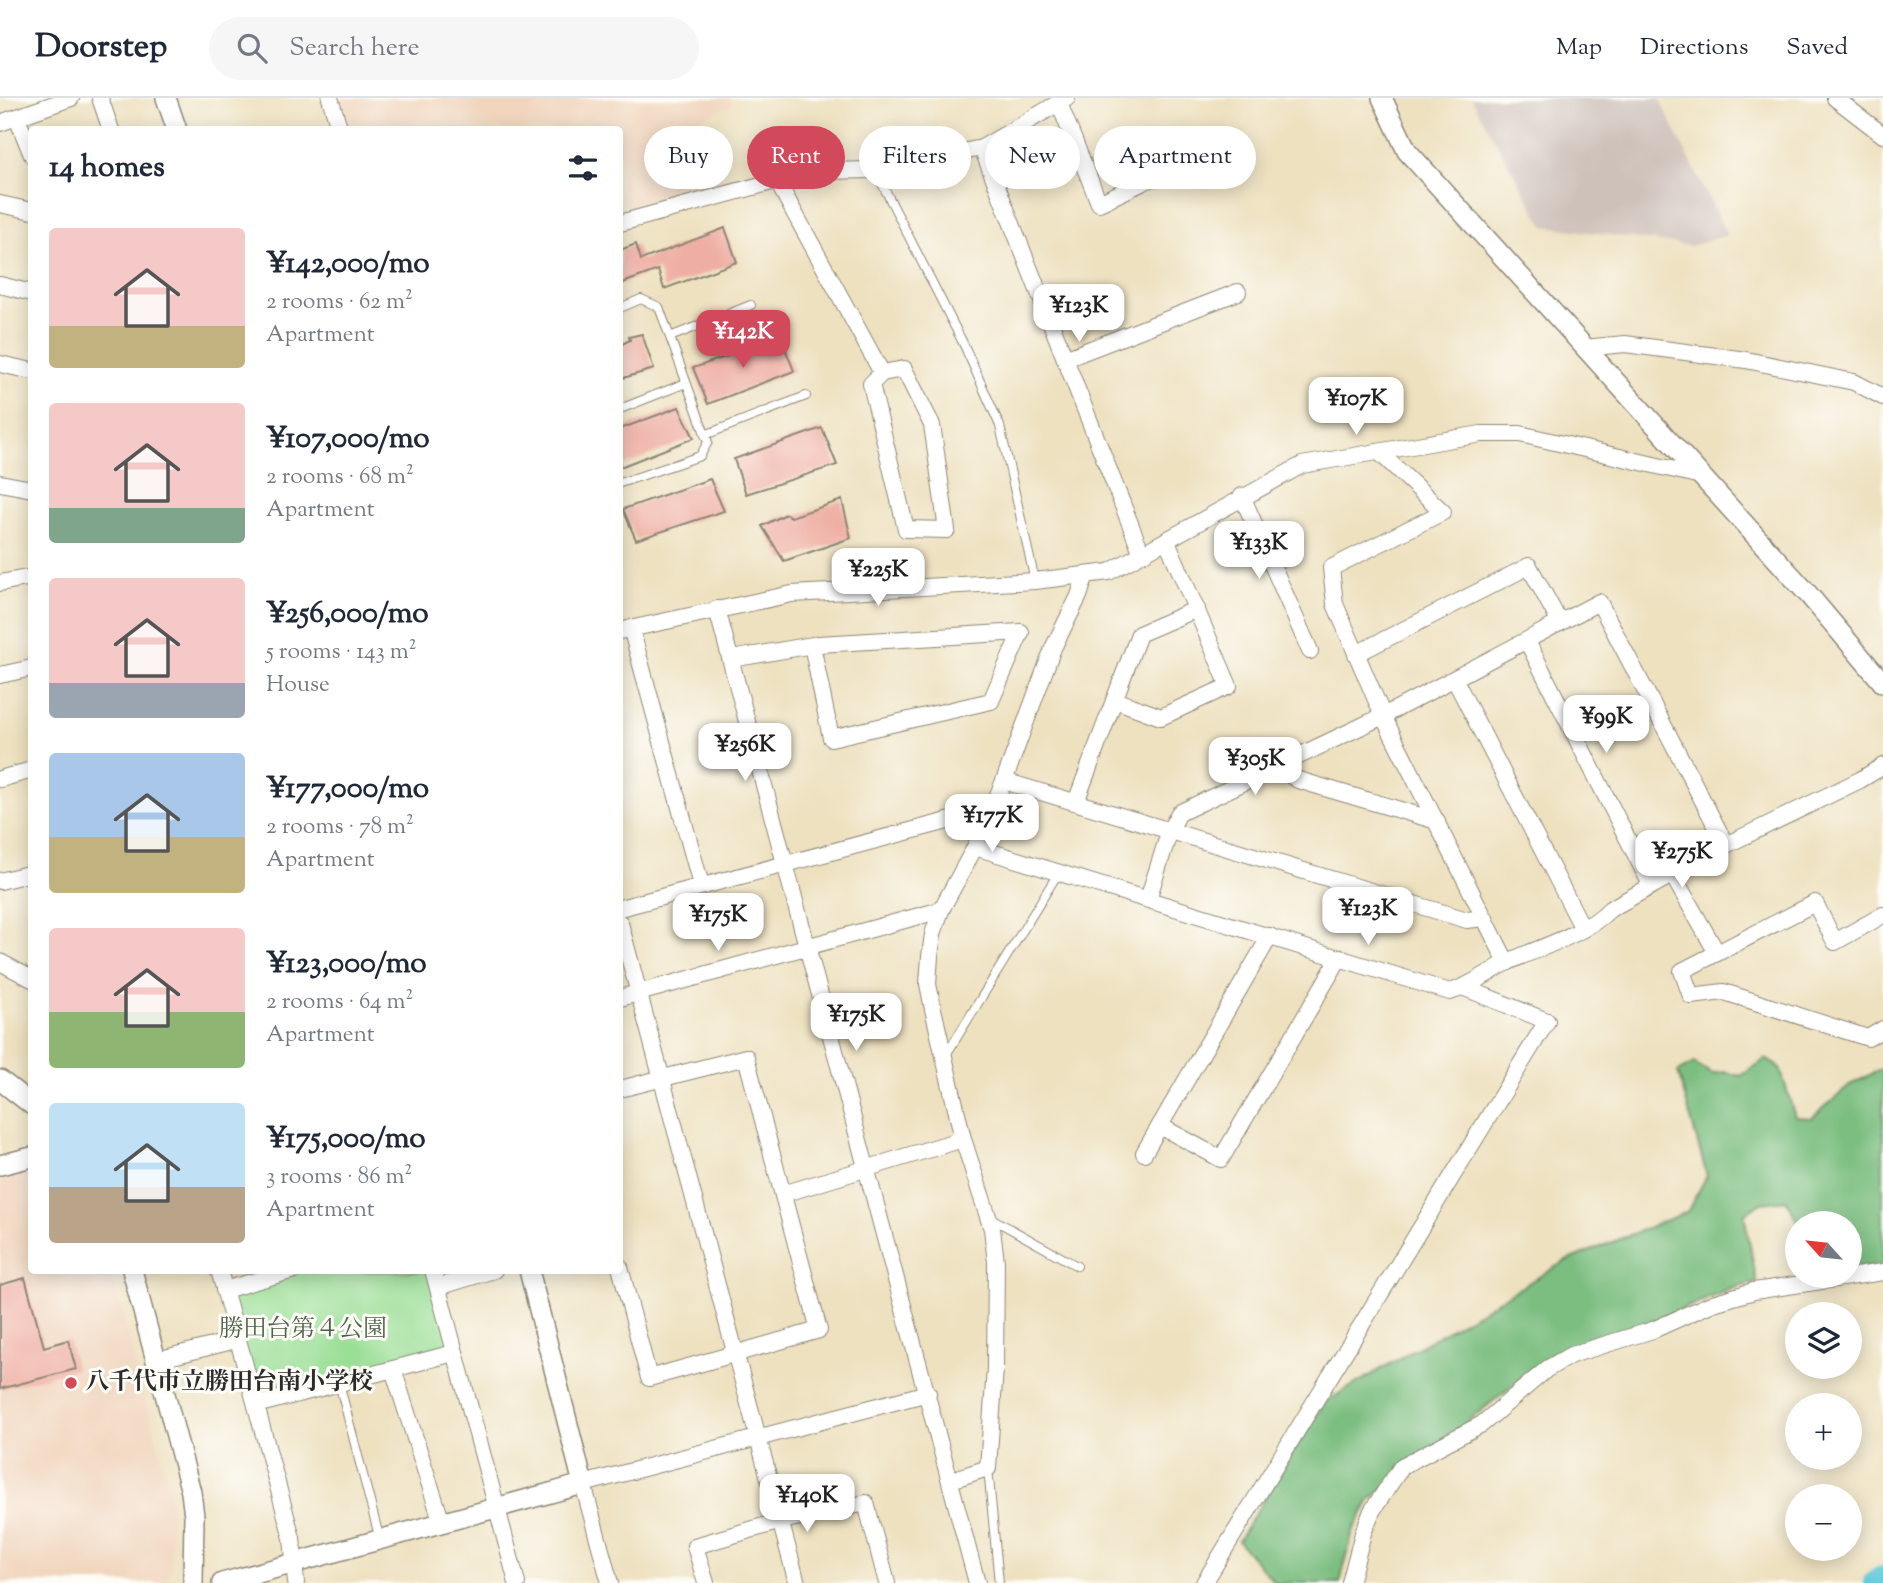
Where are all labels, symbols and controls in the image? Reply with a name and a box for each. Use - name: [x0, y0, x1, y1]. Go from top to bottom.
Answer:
- search box: [209, 17, 699, 80]
- text: Doorstep: [35, 24, 167, 72]
- icon: search: [233, 29, 271, 67]
- text: Search here: [289, 30, 420, 67]
- text: Map: [1556, 31, 1602, 65]
- text: Directions: [1640, 31, 1748, 65]
- text: Saved: [1786, 31, 1848, 65]
- chip: Buy: [644, 126, 733, 189]
- chip: Rent: [747, 126, 845, 189]
- chip: Filters: [859, 126, 971, 189]
- chip: New: [985, 126, 1080, 189]
- chip: Apartment: [1094, 126, 1256, 189]
- text: 14 homes: [49, 147, 165, 190]
- icon: filters: [564, 149, 602, 187]
- text: ¥142,000/mo: [266, 243, 430, 286]
- icon: home: [105, 256, 189, 340]
- pin: ¥123K: [1030, 285, 1128, 344]
- text: 2 rooms · 62 m²: [266, 286, 413, 319]
- text: ¥123K: [1049, 290, 1109, 323]
- pin: ¥142K: [694, 310, 792, 370]
- text: ¥142K: [712, 316, 774, 349]
- text: Apartment: [266, 319, 375, 352]
- pin: ¥107K: [1307, 378, 1405, 437]
- text: ¥107K: [1325, 383, 1387, 416]
- text: ¥107,000/mo: [266, 418, 430, 461]
- icon: home: [105, 431, 189, 515]
- text: 2 rooms · 68 m²: [266, 461, 414, 494]
- text: Apartment: [266, 494, 375, 527]
- pin: ¥133K: [1210, 522, 1308, 581]
- text: ¥133K: [1230, 527, 1288, 560]
- pin: ¥225K: [829, 548, 927, 608]
- text: ¥225K: [848, 554, 908, 587]
- text: ¥256,000/mo: [266, 593, 429, 636]
- icon: home: [105, 606, 189, 690]
- text: 5 rooms · 143 m²: [266, 636, 417, 669]
- text: House: [266, 669, 330, 702]
- pin: ¥99K: [1565, 696, 1647, 755]
- text: ¥99K: [1579, 701, 1633, 734]
- pin: ¥256K: [696, 724, 794, 783]
- text: ¥256K: [714, 729, 776, 762]
- pin: ¥305K: [1206, 738, 1304, 797]
- text: ¥305K: [1225, 743, 1285, 776]
- text: ¥177,000/mo: [266, 768, 429, 811]
- icon: home: [105, 781, 189, 865]
- pin: ¥177K: [943, 794, 1041, 854]
- text: ¥177K: [961, 800, 1023, 833]
- text: 2 rooms · 78 m²: [266, 811, 414, 844]
- pin: ¥275K: [1633, 830, 1731, 890]
- text: ¥275K: [1651, 836, 1713, 869]
- text: Apartment: [266, 844, 375, 877]
- pin: ¥123K: [1319, 888, 1417, 947]
- text: ¥123K: [1338, 893, 1398, 926]
- pin: ¥175K: [669, 894, 767, 953]
- text: ¥175K: [689, 899, 747, 932]
- text: ¥123,000/mo: [266, 943, 427, 986]
- icon: home: [105, 956, 189, 1040]
- text: 2 rooms · 64 m²: [266, 986, 413, 1019]
- pin: ¥175K: [807, 993, 905, 1053]
- text: ¥175K: [827, 999, 885, 1032]
- text: Apartment: [266, 1019, 375, 1052]
- text: ¥175,000/mo: [266, 1118, 426, 1161]
- icon: home: [105, 1131, 189, 1215]
- text: 3 rooms · 86 m²: [266, 1161, 412, 1194]
- text: Apartment: [266, 1194, 375, 1227]
- north arrow: [1785, 1211, 1862, 1288]
- map controls: [1785, 1211, 1862, 1561]
- button: layers: [1785, 1302, 1862, 1379]
- park label: 勝田台第４公園: [219, 1313, 387, 1347]
- place label: 八千代市立勝田台南小学校: [85, 1366, 373, 1400]
- marker: 八千代市立勝田台南小学校: [63, 1375, 79, 1391]
- button: +: [1785, 1393, 1862, 1470]
- pin: ¥140K: [758, 1474, 856, 1534]
- text: ¥140K: [776, 1480, 838, 1513]
- button: −: [1785, 1484, 1862, 1561]

